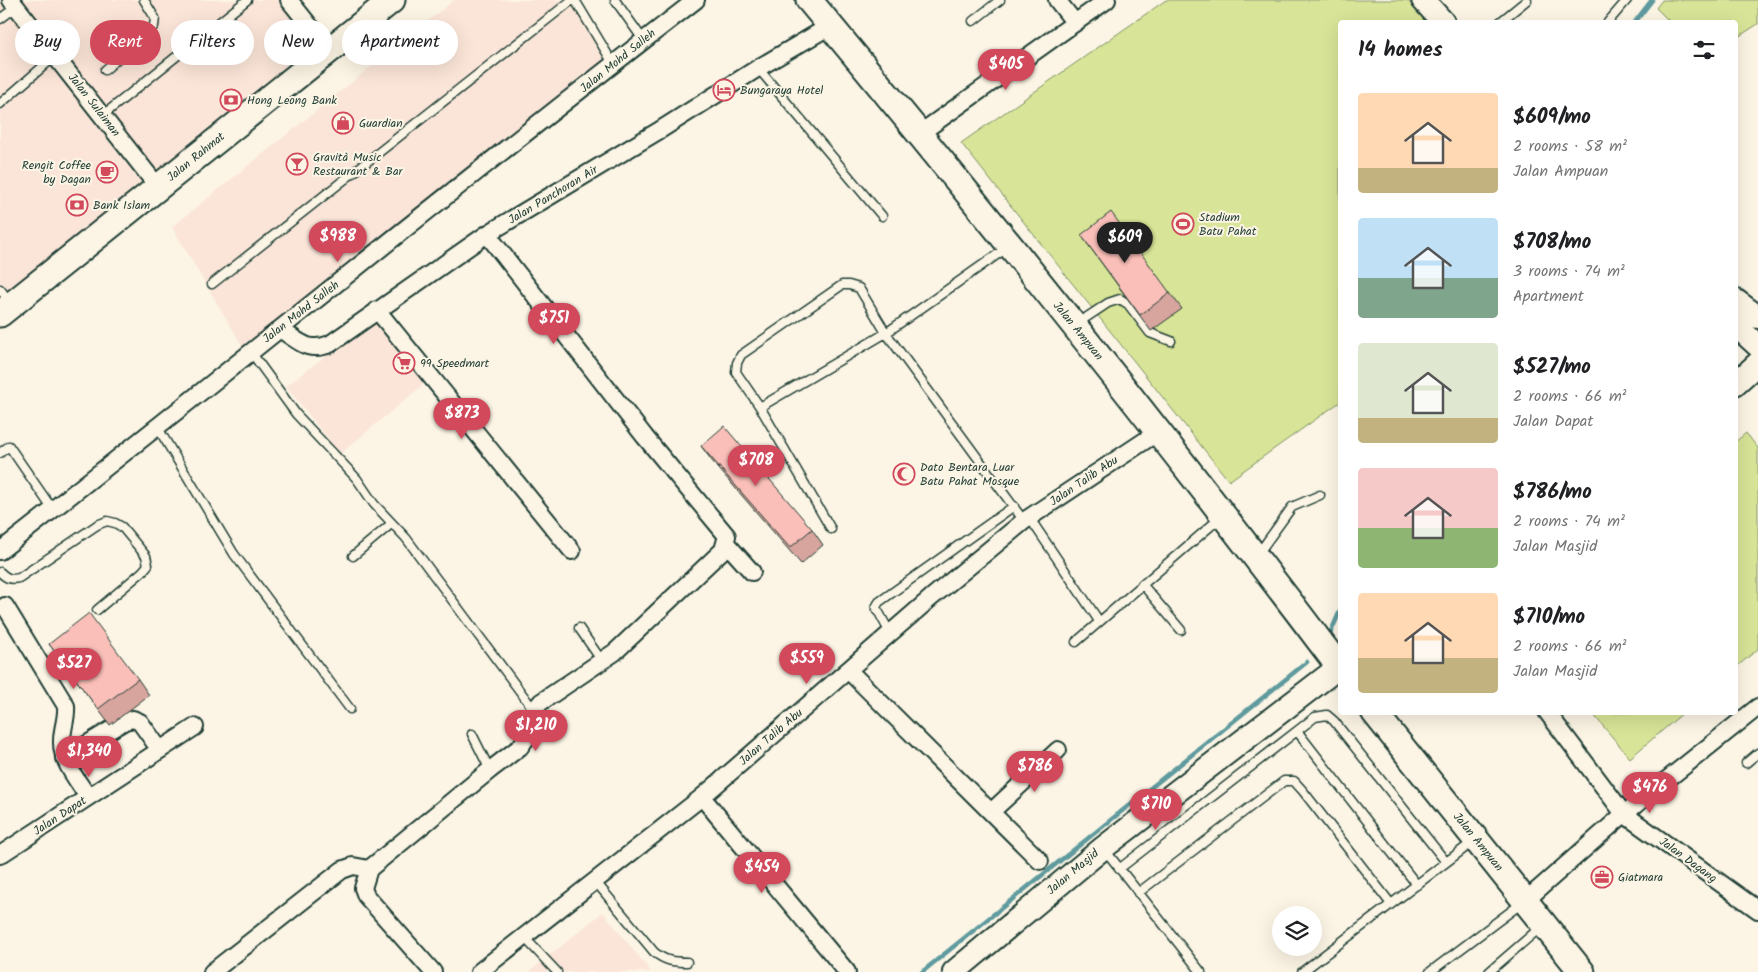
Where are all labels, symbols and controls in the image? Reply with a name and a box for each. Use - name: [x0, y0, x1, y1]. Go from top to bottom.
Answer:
- chip: Buy: [15, 20, 80, 65]
- chip: Rent: [90, 20, 161, 65]
- chip: Filters: [171, 20, 254, 65]
- chip: New: [264, 20, 332, 65]
- chip: Apartment: [342, 20, 458, 65]
- street label: Jalan Mohd Salleh: [576, 24, 660, 98]
- text: 14 homes: [1358, 34, 1443, 67]
- icon: filters: [1690, 36, 1718, 64]
- pin: $405: [976, 48, 1036, 91]
- text: $405: [989, 52, 1023, 77]
- street label: Jalan Sulaiman: [63, 69, 125, 141]
- hotel icon: Bungaraya Hotel: [712, 78, 736, 102]
- place label: Bungaraya Hotel: [740, 81, 823, 100]
- bank icon: Hong Leong Bank: [219, 88, 243, 112]
- place label: Hong Leong Bank: [247, 91, 337, 110]
- text: $609/mo: [1513, 101, 1591, 134]
- shop icon: Guardian: [331, 111, 355, 135]
- icon: home: [1398, 113, 1458, 173]
- place label: Guardian: [359, 114, 403, 133]
- street label: Jalan Rahmat: [163, 127, 229, 186]
- text: 2 rooms · 58 m²: [1513, 134, 1627, 159]
- place label: Gravità Music Restaurant & Bar: [313, 148, 404, 181]
- bar icon: Gravità Music Restaurant & Bar: [285, 152, 309, 176]
- place label: Rengit Coffee by Dagan: [22, 156, 92, 189]
- text: Jalan Ampuan: [1513, 159, 1608, 184]
- cafe icon: Rengit Coffee by Dagan: [95, 160, 119, 184]
- street label: Jalan Panchoran Air: [505, 160, 602, 229]
- bank icon: Bank Islam: [65, 193, 89, 217]
- place label: Bank Islam: [93, 196, 151, 215]
- place label: Stadium Batu Pahat: [1199, 208, 1257, 241]
- sports icon: Stadium Batu Pahat: [1171, 212, 1195, 236]
- pin: $988: [308, 220, 368, 263]
- pin: $609: [1095, 222, 1155, 264]
- text: $988: [320, 224, 356, 249]
- text: $609: [1108, 225, 1142, 250]
- text: $708/mo: [1513, 226, 1591, 259]
- icon: home: [1398, 238, 1458, 298]
- text: 3 rooms · 74 m²: [1513, 259, 1625, 284]
- street label: Jalan Mohd Salleh: [259, 276, 343, 348]
- text: Apartment: [1513, 284, 1584, 309]
- street label: Jalan Ampuan: [1048, 297, 1108, 365]
- pin: $751: [524, 302, 584, 345]
- text: $751: [539, 306, 569, 331]
- supermarket icon: 99 Speedmart: [392, 351, 416, 375]
- text: $527/mo: [1513, 351, 1591, 384]
- place label: 99 Speedmart: [420, 354, 490, 373]
- icon: home: [1398, 363, 1458, 423]
- text: 2 rooms · 66 m²: [1513, 384, 1627, 409]
- pin: $873: [432, 398, 492, 440]
- text: $873: [444, 401, 480, 426]
- text: Jalan Dapat: [1513, 409, 1594, 434]
- pin: $708: [726, 444, 786, 487]
- text: $708: [739, 448, 773, 473]
- street label: Jalan Talib Abu: [1046, 451, 1122, 511]
- place label: Dato Bentara Luar Batu Pahat Mosque: [920, 458, 1020, 491]
- mosque icon: Dato Bentara Luar Batu Pahat Mosque: [892, 462, 916, 486]
- text: $786/mo: [1513, 476, 1592, 509]
- icon: home: [1398, 488, 1458, 548]
- text: 2 rooms · 74 m²: [1513, 509, 1625, 534]
- text: Jalan Masjid: [1513, 534, 1597, 559]
- text: $710/mo: [1513, 601, 1585, 634]
- icon: home: [1398, 613, 1458, 673]
- text: 2 rooms · 66 m²: [1513, 634, 1627, 659]
- pin: $559: [777, 642, 837, 685]
- text: $559: [790, 646, 824, 671]
- pin: $527: [44, 648, 104, 690]
- text: $527: [57, 651, 91, 676]
- text: Jalan Masjid: [1513, 659, 1597, 684]
- street label: Jalan Talib Abu: [735, 704, 807, 770]
- pin: $1,210: [495, 710, 577, 752]
- text: $1,210: [516, 713, 556, 738]
- pin: $1,340: [48, 736, 130, 778]
- text: $1,340: [67, 739, 111, 764]
- pin: $786: [1005, 750, 1065, 793]
- text: $786: [1017, 754, 1053, 779]
- pin: $476: [1620, 772, 1680, 814]
- text: $476: [1633, 775, 1667, 800]
- pin: $710: [1126, 788, 1186, 831]
- street label: Jalan Dapat: [29, 791, 91, 840]
- text: $710: [1141, 792, 1171, 817]
- street label: Jalan Ampuan: [1448, 808, 1508, 876]
- street label: Jalan Dagang: [1655, 832, 1721, 888]
- street label: Jalan Masjid: [1043, 844, 1104, 900]
- pin: $454: [732, 852, 792, 894]
- text: $454: [744, 855, 780, 880]
- office icon: Giatmara: [1590, 865, 1614, 889]
- place label: Giatmara: [1618, 868, 1664, 887]
- map controls: [1272, 906, 1322, 956]
- button: layers: [1272, 906, 1322, 956]

